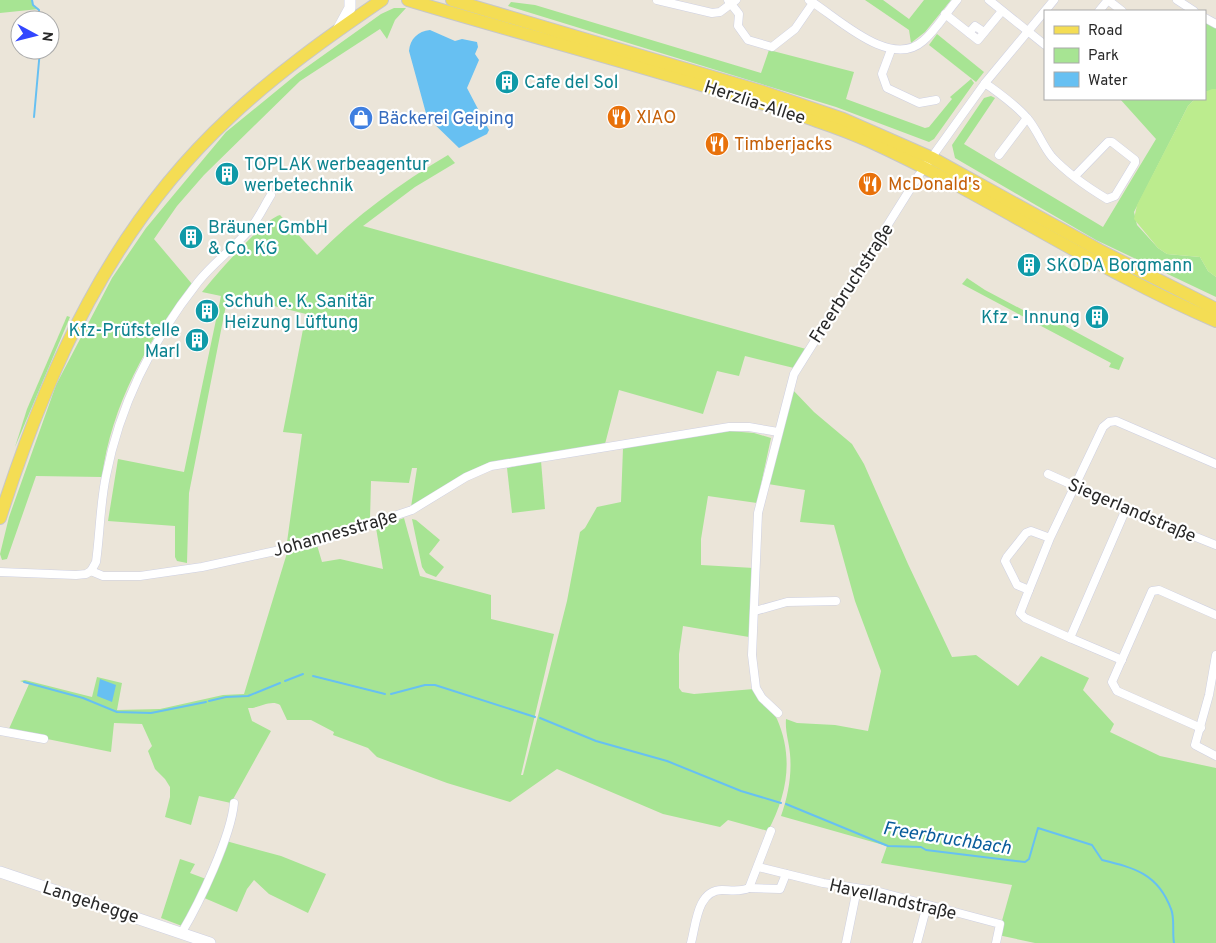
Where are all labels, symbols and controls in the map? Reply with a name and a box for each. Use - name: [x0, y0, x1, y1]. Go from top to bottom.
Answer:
- north arrow: [10, 10, 60, 60]
- legend: [1044, 10, 1206, 100]
- text: Road: [1088, 22, 1123, 41]
- text: N: [37, 30, 55, 42]
- text: Park: [1088, 47, 1119, 66]
- building icon: Cafe del Sol: [494, 69, 520, 95]
- place label: Cafe del Sol: [524, 72, 619, 95]
- text: Water: [1088, 72, 1128, 91]
- street label: Herzlia-Allee: [701, 76, 808, 131]
- restaurant icon: XIAO: [606, 104, 632, 130]
- shop icon: Bäckerei Geiping: [348, 105, 374, 131]
- place label: XIAO: [636, 107, 676, 130]
- place label: Bäckerei Geiping: [378, 108, 514, 131]
- restaurant icon: Timberjacks: [704, 131, 730, 157]
- place label: Timberjacks: [734, 134, 832, 157]
- place label: TOPLAK werbeagentur werbetechnik: [244, 154, 429, 198]
- building icon: TOPLAK werbeagentur werbetechnik: [214, 161, 240, 187]
- restaurant icon: McDonald's: [857, 171, 883, 197]
- place label: McDonald's: [888, 174, 980, 197]
- place label: Bräuner GmbH & Co. KG: [208, 217, 328, 261]
- street label: Freerbruchstraße: [805, 220, 900, 348]
- building icon: Bräuner GmbH & Co. KG: [178, 224, 204, 250]
- building icon: SKODA Borgmann: [1016, 252, 1042, 278]
- place label: SKODA Borgmann: [1046, 255, 1192, 278]
- place label: Schuh e. K. Sanitär Heizung Lüftung: [224, 291, 374, 335]
- building icon: Schuh e. K. Sanitär Heizung Lüftung: [194, 298, 220, 324]
- building icon: Kfz - Innung: [1084, 304, 1110, 330]
- place label: Kfz - Innung: [981, 307, 1080, 330]
- place label: Kfz-Prüfstelle Marl: [69, 320, 180, 364]
- building icon: Kfz-Prüfstelle Marl: [184, 327, 210, 353]
- street label: Siegerlandstraße: [1064, 474, 1199, 549]
- street label: Johannesstraße: [270, 506, 400, 563]
- water label: Freerbruchbach: [881, 817, 1013, 861]
- street label: Havellandstraße: [827, 875, 959, 926]
- street label: Langehegge: [39, 877, 142, 930]

